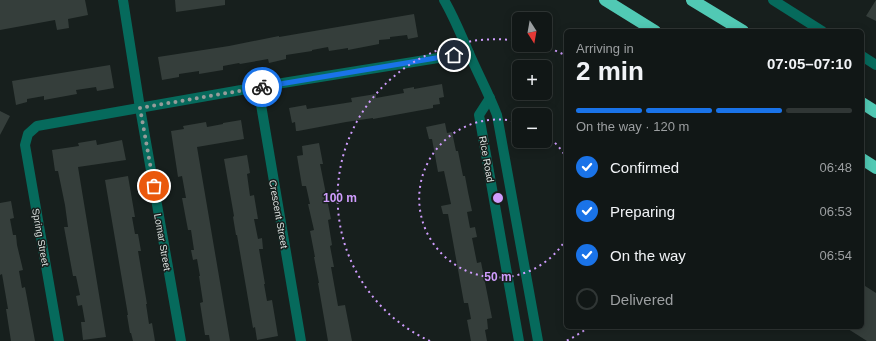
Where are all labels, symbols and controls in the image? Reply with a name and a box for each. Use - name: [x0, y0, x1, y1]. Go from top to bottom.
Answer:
- north arrow: [512, 12, 552, 52]
- map controls: [512, 12, 552, 148]
- pin: [437, 38, 471, 72]
- text: Arriving in: [576, 41, 634, 56]
- icon: home: [443, 44, 465, 66]
- text: 07:05–07:10: [767, 55, 852, 72]
- text: 2 min: [576, 56, 644, 86]
- button: +: [512, 60, 552, 100]
- courier: [242, 67, 282, 107]
- icon: bike: [251, 76, 273, 98]
- button: −: [512, 108, 552, 148]
- text: On the way · 120 m: [576, 119, 689, 134]
- street label: Rice Road: [477, 135, 496, 183]
- icon: check: [576, 156, 598, 178]
- text: Confirmed: [610, 159, 679, 176]
- text: 06:48: [819, 160, 852, 175]
- pin: [137, 169, 171, 203]
- icon: bag: [143, 175, 165, 197]
- street label: Crescent Street: [267, 179, 290, 249]
- text: 100 m: [323, 191, 357, 205]
- centre of rings: [491, 191, 505, 205]
- icon: check: [576, 200, 598, 222]
- text: Preparing: [610, 203, 675, 220]
- text: 06:53: [819, 204, 852, 219]
- street label: Spring Street: [30, 207, 51, 267]
- street label: Lomar Street: [152, 213, 173, 272]
- icon: check: [576, 244, 598, 266]
- text: On the way: [610, 247, 686, 264]
- text: 06:54: [819, 248, 852, 263]
- text: 50 m: [484, 270, 512, 284]
- text: Delivered: [610, 291, 673, 308]

